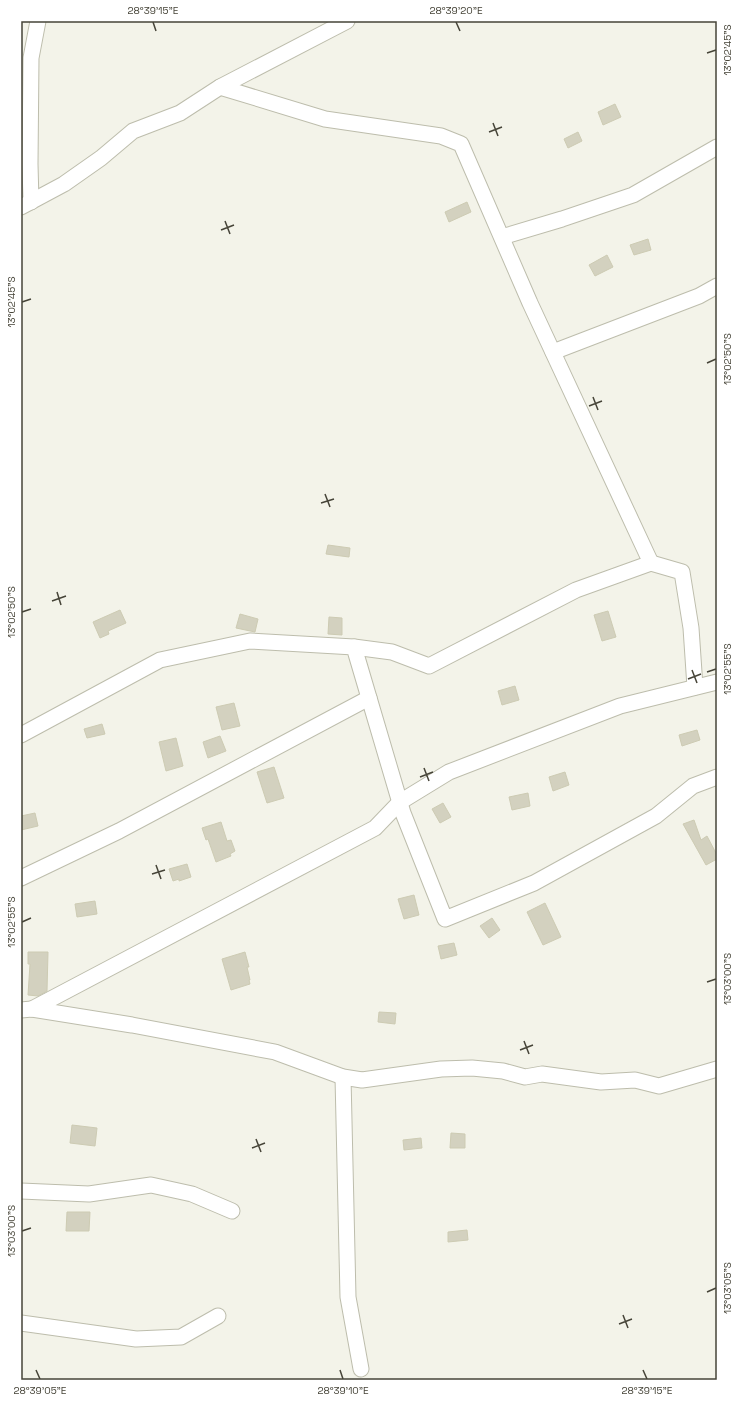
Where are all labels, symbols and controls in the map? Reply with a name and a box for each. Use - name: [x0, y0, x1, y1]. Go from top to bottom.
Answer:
- text: 28°39'15"E: [128, 4, 179, 17]
- text: 28°39'20"E: [429, 4, 483, 17]
- text: 13°02'45"S: [721, 24, 734, 76]
- text: 13°02'45"S: [5, 276, 18, 328]
- text: 13°02'50"S: [721, 333, 734, 385]
- text: 13°02'50"S: [5, 586, 18, 638]
- text: 13°02'55"S: [721, 643, 734, 695]
- text: 13°02'55"S: [5, 896, 18, 948]
- text: 13°03'00"S: [721, 953, 734, 1005]
- text: 13°03'00"S: [5, 1205, 18, 1257]
- text: 13°03'05"S: [721, 1262, 734, 1314]
- text: 28°39'05"E: [13, 1384, 67, 1397]
- text: 28°39'10"E: [317, 1384, 369, 1397]
- text: 28°39'15"E: [622, 1384, 673, 1397]

